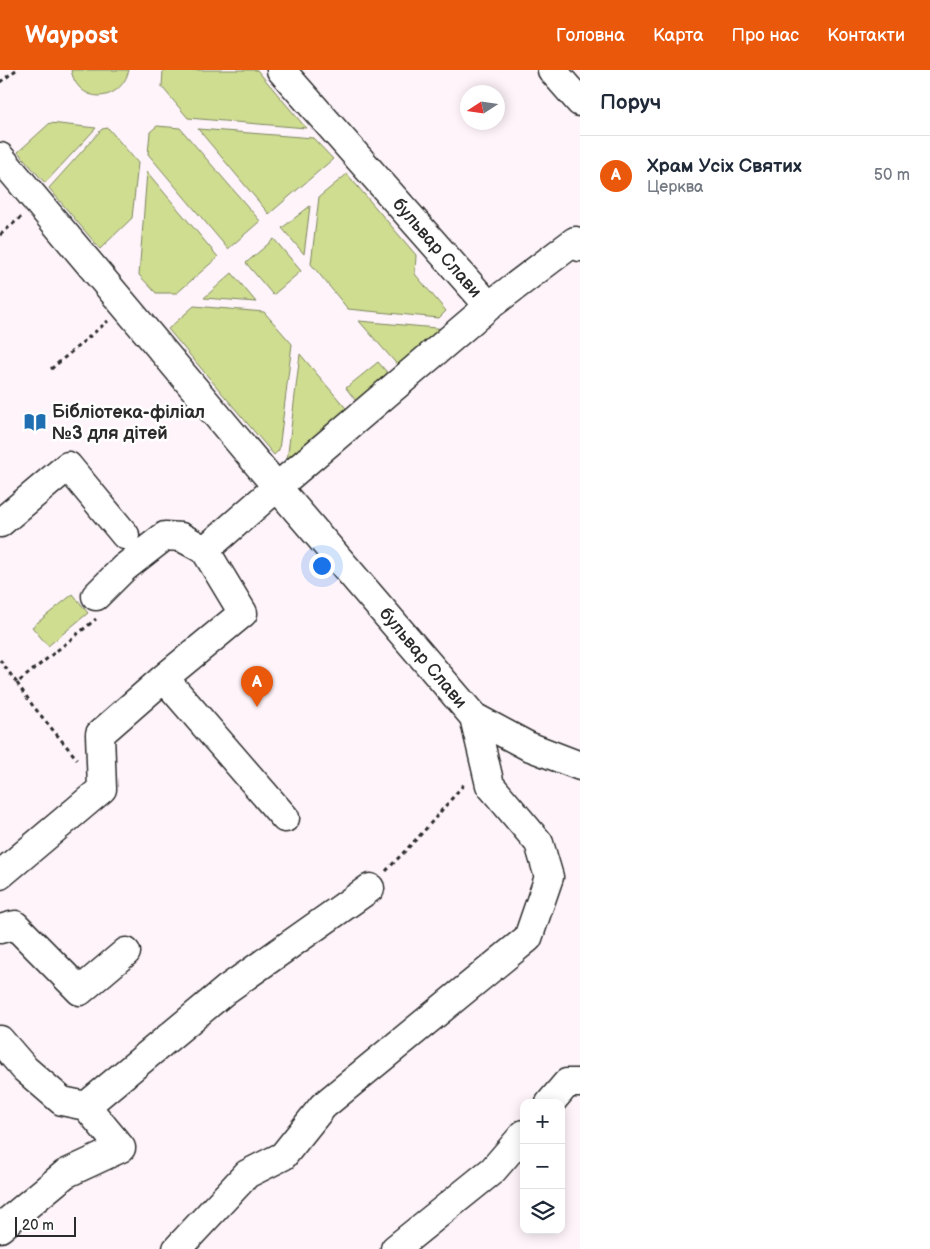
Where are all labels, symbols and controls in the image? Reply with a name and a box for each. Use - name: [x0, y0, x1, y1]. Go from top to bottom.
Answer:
- text: Waypost: [25, 21, 118, 50]
- text: Головна: [556, 25, 625, 46]
- text: Карта: [653, 25, 704, 46]
- text: Про нас: [732, 25, 799, 46]
- text: Контакти: [827, 25, 905, 46]
- north arrow: [460, 85, 505, 130]
- text: Поруч: [600, 90, 661, 115]
- text: Храм Усіх Святих: [647, 155, 802, 178]
- text: A: [611, 166, 621, 185]
- text: 50 m: [874, 166, 910, 185]
- text: Церква: [647, 178, 704, 197]
- street label: бульвар Слави: [388, 194, 486, 302]
- place label: Бібліотека-філіал №3 для дітей: [52, 402, 205, 444]
- library icon: Бібліотека-філіал №3 для дітей: [22, 409, 48, 435]
- your location: [309, 553, 335, 579]
- street label: бульвар Слави: [375, 603, 471, 713]
- pin: A: [241, 666, 273, 707]
- map controls: [520, 1099, 565, 1234]
- button: +: [520, 1099, 565, 1144]
- button: −: [520, 1144, 565, 1189]
- button: layers: [520, 1189, 565, 1234]
- scale bar: [15, 1214, 76, 1237]
- text: 20 m: [22, 1217, 54, 1234]

